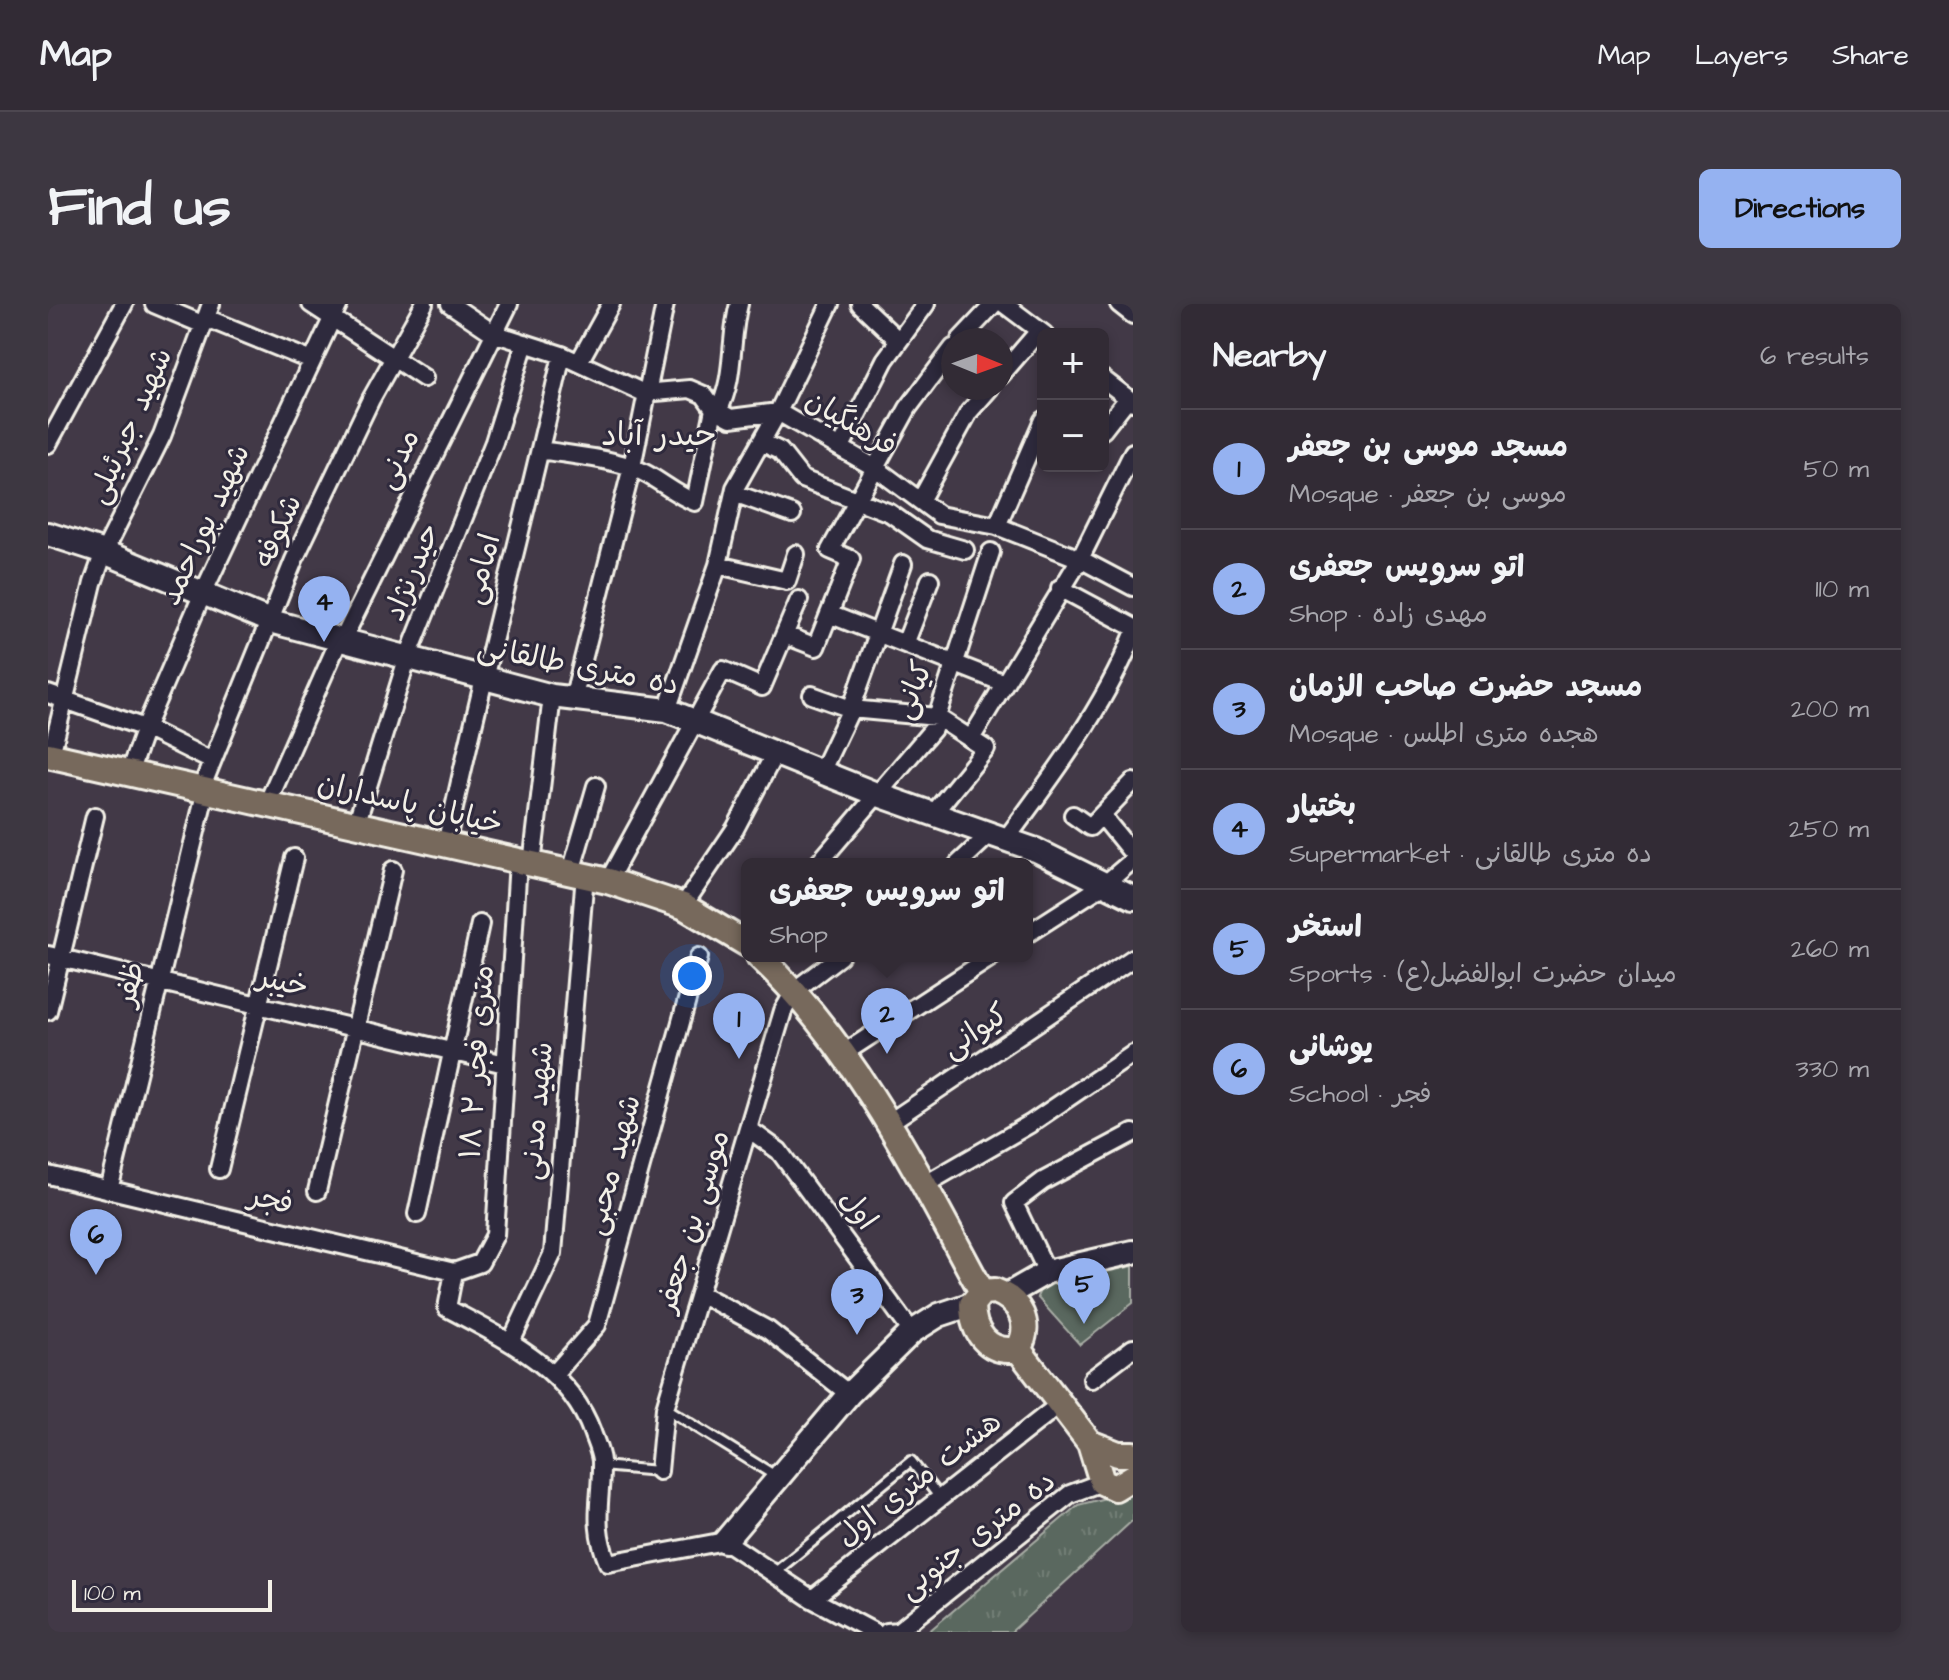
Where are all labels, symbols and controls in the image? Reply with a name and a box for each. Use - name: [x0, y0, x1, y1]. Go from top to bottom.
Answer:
- text: Map: [40, 29, 112, 81]
- text: Map: [1598, 36, 1651, 75]
- text: Layers: [1695, 36, 1788, 75]
- text: Share: [1832, 36, 1909, 75]
- text: Find us: [48, 169, 231, 247]
- button: Directions: [1699, 169, 1901, 248]
- north arrow: [941, 328, 1013, 400]
- map controls: [1037, 328, 1109, 472]
- button: +: [1037, 328, 1109, 400]
- text: Nearby: [1213, 332, 1327, 380]
- text: 6 results: [1760, 338, 1869, 374]
- street label: شهید جبرئیلی: [77, 341, 183, 511]
- street label: فرهنگیان: [797, 379, 905, 467]
- button: −: [1037, 400, 1109, 472]
- district label: حیدر آباد: [601, 413, 717, 458]
- street label: مدنی: [365, 422, 431, 496]
- text: مسجد موسی بن جعفر: [1289, 426, 1568, 468]
- street label: شهید پوراحمد: [149, 437, 261, 613]
- text: 1: [1237, 451, 1241, 487]
- text: 50 m: [1804, 451, 1869, 487]
- text: Mosque · موسی بن جعفر: [1289, 476, 1567, 512]
- street label: شکوفه: [243, 488, 313, 574]
- street label: حیدرنژاد: [373, 517, 451, 627]
- street label: امامی: [452, 529, 512, 609]
- text: اتو سرویس جعفری: [1289, 546, 1524, 588]
- text: 2: [1232, 571, 1246, 607]
- text: 110 m: [1815, 571, 1869, 607]
- pin: 4: [298, 576, 350, 642]
- text: Shop · مهدی زاده: [1289, 596, 1488, 632]
- street label: ده متری طالقانی: [474, 626, 682, 706]
- street label: کیانی: [882, 654, 944, 726]
- text: مسجد حضرت صاحب الزمان: [1289, 666, 1643, 708]
- text: 3: [1232, 691, 1246, 727]
- text: 200 m: [1791, 691, 1869, 727]
- text: Mosque · هجده متری اطلس: [1289, 716, 1599, 752]
- street label: خیابان پاسداران: [313, 762, 507, 846]
- text: بختیار: [1289, 786, 1356, 828]
- text: 4: [1230, 811, 1248, 847]
- text: 250 m: [1789, 811, 1869, 847]
- text: Supermarket · ده متری طالقانی: [1289, 836, 1652, 872]
- popup: [741, 858, 1033, 962]
- text: اتو سرویس جعفری: [769, 870, 1005, 912]
- text: استخر: [1289, 906, 1362, 948]
- text: Shop: [769, 917, 828, 953]
- text: 5: [1230, 931, 1248, 967]
- text: 260 m: [1791, 931, 1869, 967]
- street label: خیبر: [250, 955, 313, 1008]
- your location: [672, 956, 712, 996]
- text: Sports · میدان حضرت ابوالفضل(ع): [1289, 956, 1677, 992]
- street label: ظفر: [103, 957, 156, 1014]
- street label: ۱۸ متری فجر ۲: [449, 963, 505, 1161]
- pin: 2: [861, 988, 913, 1054]
- pin: 1: [713, 993, 765, 1059]
- street label: کیوانی: [933, 993, 1017, 1069]
- text: یوشانی: [1289, 1026, 1373, 1068]
- street label: شهید مدنی: [510, 1040, 564, 1182]
- text: 6: [1231, 1051, 1247, 1087]
- text: 330 m: [1795, 1051, 1869, 1087]
- text: School · فجر: [1289, 1076, 1432, 1112]
- street label: شهید محبی: [574, 1090, 652, 1240]
- street label: موسی بن جعفر: [644, 1125, 741, 1320]
- street label: فجر: [242, 1174, 297, 1225]
- street label: اول: [829, 1181, 887, 1239]
- pin: 6: [70, 1209, 122, 1275]
- pin: 5: [1058, 1258, 1110, 1324]
- pin: 3: [831, 1269, 883, 1335]
- street label: هشت متری اول: [827, 1401, 1011, 1557]
- street label: ده متری جنوبی: [890, 1460, 1064, 1610]
- scale bar: [72, 1576, 272, 1612]
- text: 100 m: [84, 1578, 141, 1609]

